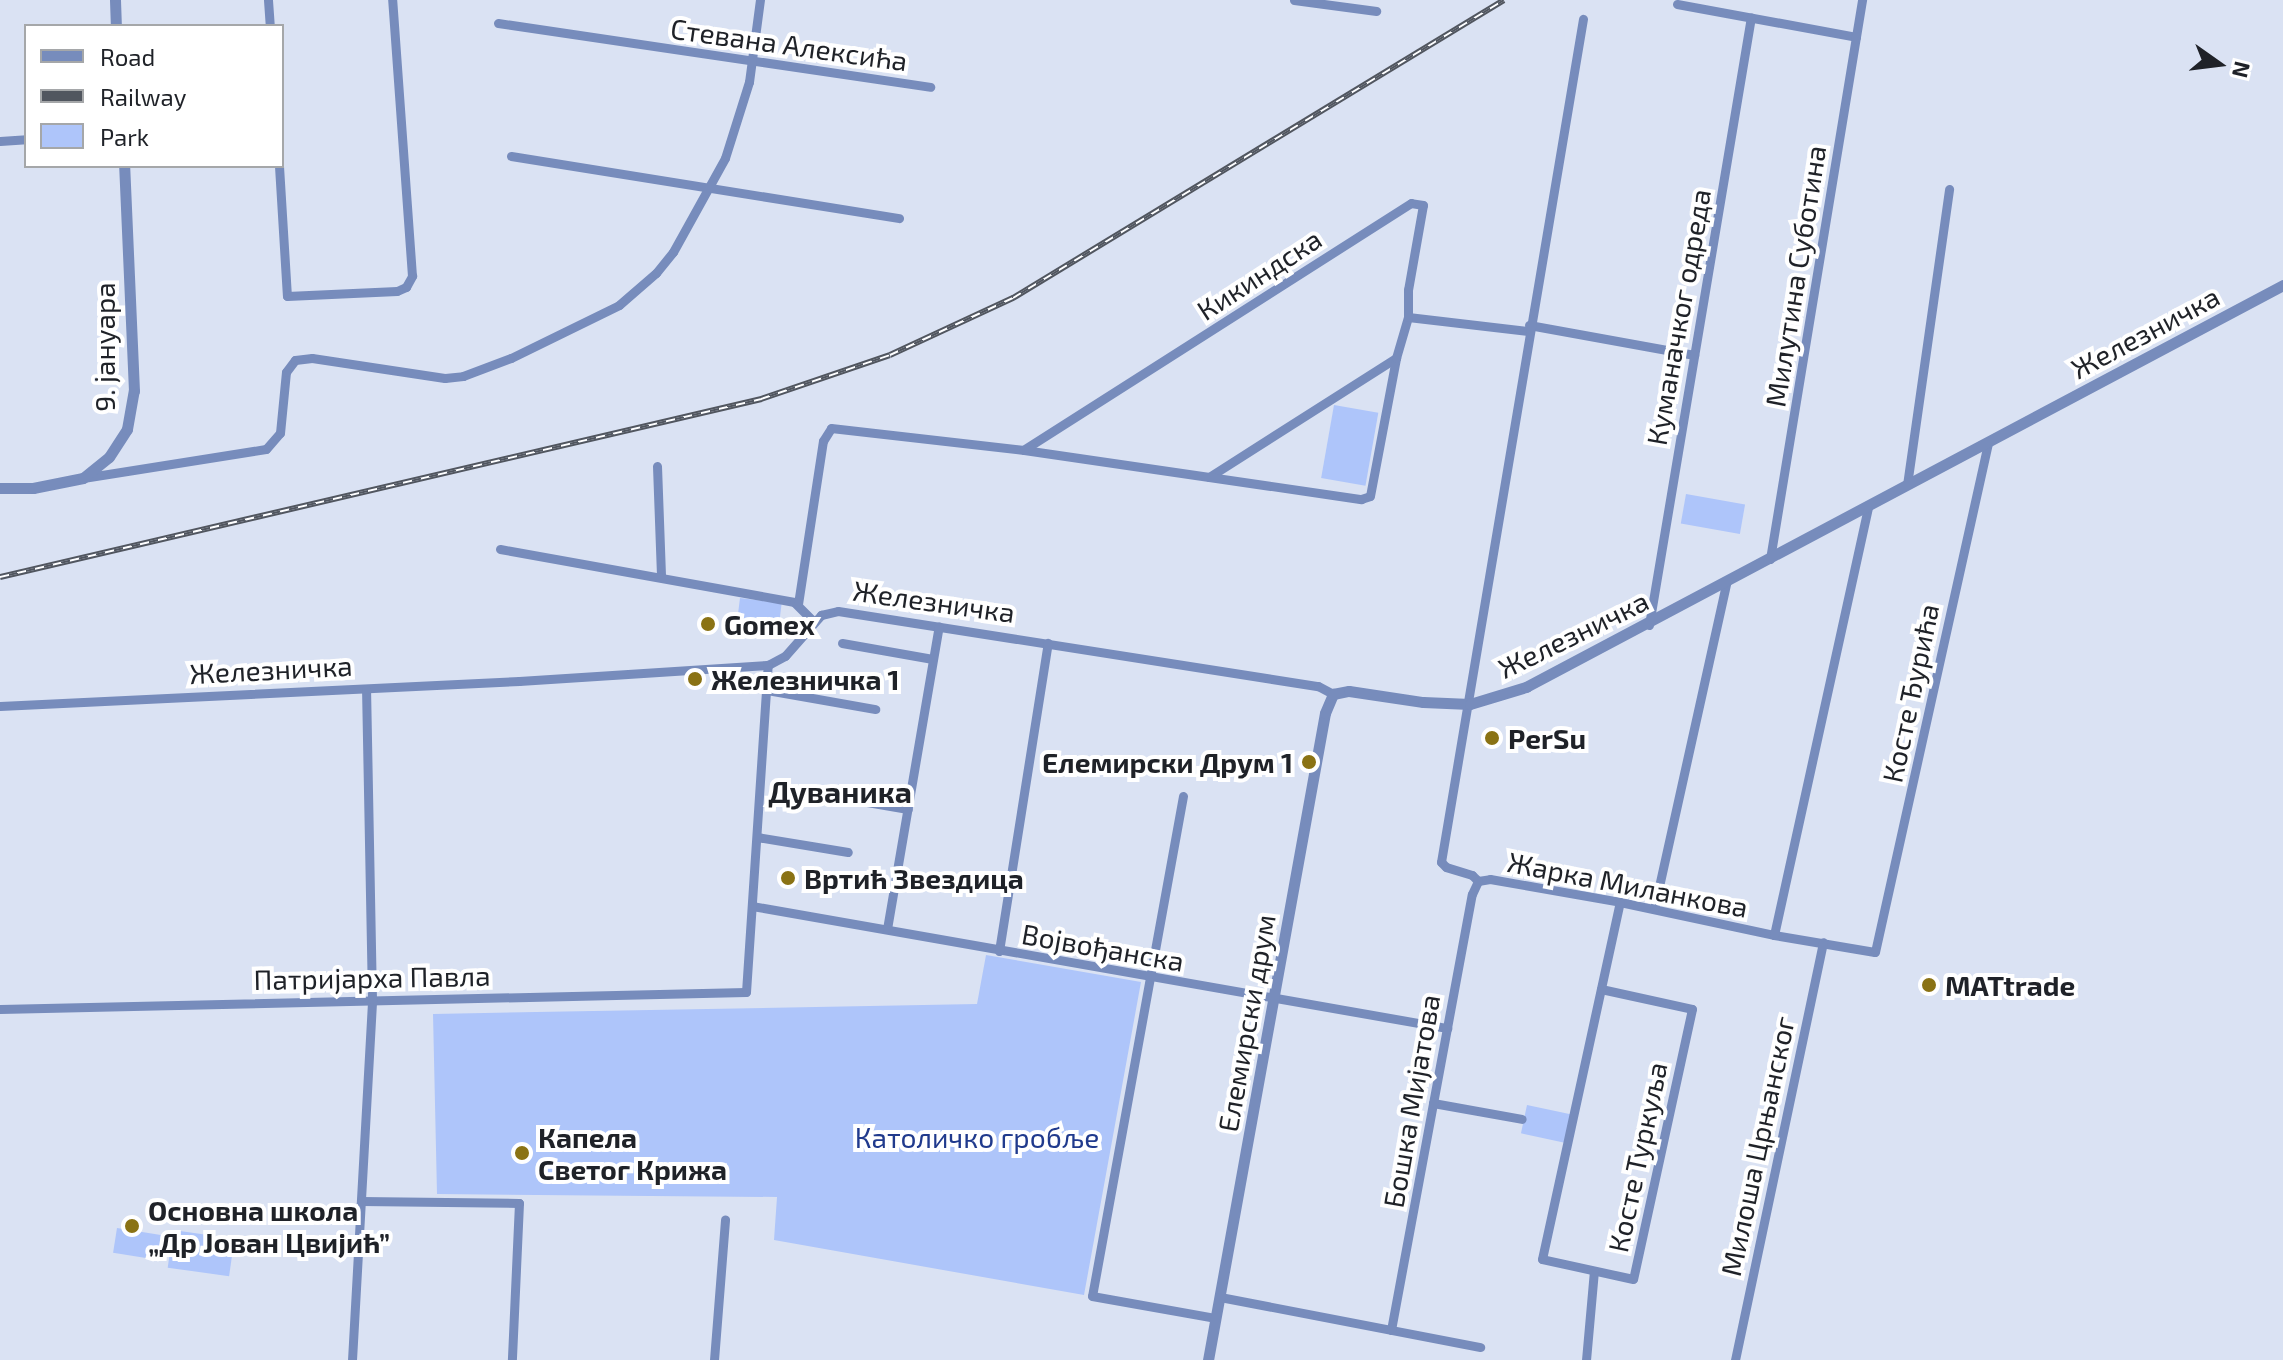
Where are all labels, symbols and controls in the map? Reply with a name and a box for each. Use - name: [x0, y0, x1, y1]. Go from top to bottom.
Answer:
- street label: Стевана Алексића: [668, 11, 910, 77]
- legend: [24, 24, 284, 168]
- north arrow: [2179, 24, 2259, 104]
- text: Road: [100, 42, 155, 71]
- text: N: [2228, 59, 2257, 81]
- text: Railway: [100, 82, 186, 111]
- text: Park: [100, 122, 149, 151]
- street label: Милутина Суботина: [1758, 143, 1832, 409]
- street label: Куманачког одреда: [1639, 186, 1717, 448]
- street label: Кикиндска: [1190, 221, 1328, 327]
- street label: Железничка: [2065, 279, 2225, 385]
- street label: 9. јануара: [87, 282, 121, 412]
- street label: Железничка: [851, 573, 1017, 629]
- street label: Железничка: [1492, 583, 1654, 685]
- street label: Косте Ђурића: [1875, 601, 1945, 785]
- place label: Gomex: [724, 607, 815, 641]
- marker: Gomex: [699, 615, 717, 633]
- street label: Железничка: [189, 648, 353, 690]
- place label: Железничка 1: [711, 662, 900, 696]
- marker: Железничка 1: [686, 670, 704, 688]
- place label: PerSu: [1508, 721, 1586, 755]
- marker: PerSu: [1483, 729, 1501, 747]
- place label: Елемирски Друм 1: [1042, 745, 1293, 779]
- marker: Елемирски Друм 1: [1300, 753, 1318, 771]
- district label: Дуваника: [768, 773, 912, 809]
- street label: Жарка Миланкова: [1505, 844, 1751, 924]
- place label: Вртић Звездица: [804, 861, 1024, 895]
- marker: Вртић Звездица: [779, 869, 797, 887]
- street label: Елемирски друм: [1210, 912, 1282, 1134]
- street label: Војвођанска: [1019, 916, 1187, 978]
- street label: Патријарха Павла: [253, 958, 491, 996]
- place label: MATtrade: [1945, 968, 2075, 1002]
- marker: MATtrade: [1920, 976, 1938, 994]
- street label: Бошка Мијатова: [1376, 992, 1446, 1210]
- street label: Милоша Црњанског: [1713, 1013, 1801, 1279]
- street label: Косте Туркуља: [1600, 1059, 1674, 1255]
- place label: Капела Светог Крижа: [538, 1120, 727, 1186]
- park label: Католичко гробље: [855, 1120, 1099, 1154]
- marker: Капела Светог Крижа: [513, 1144, 531, 1162]
- place label: Основна школа „Др Јован Цвијић”: [148, 1193, 390, 1259]
- marker: Основна школа „Др Јован Цвијић”: [123, 1217, 141, 1235]

